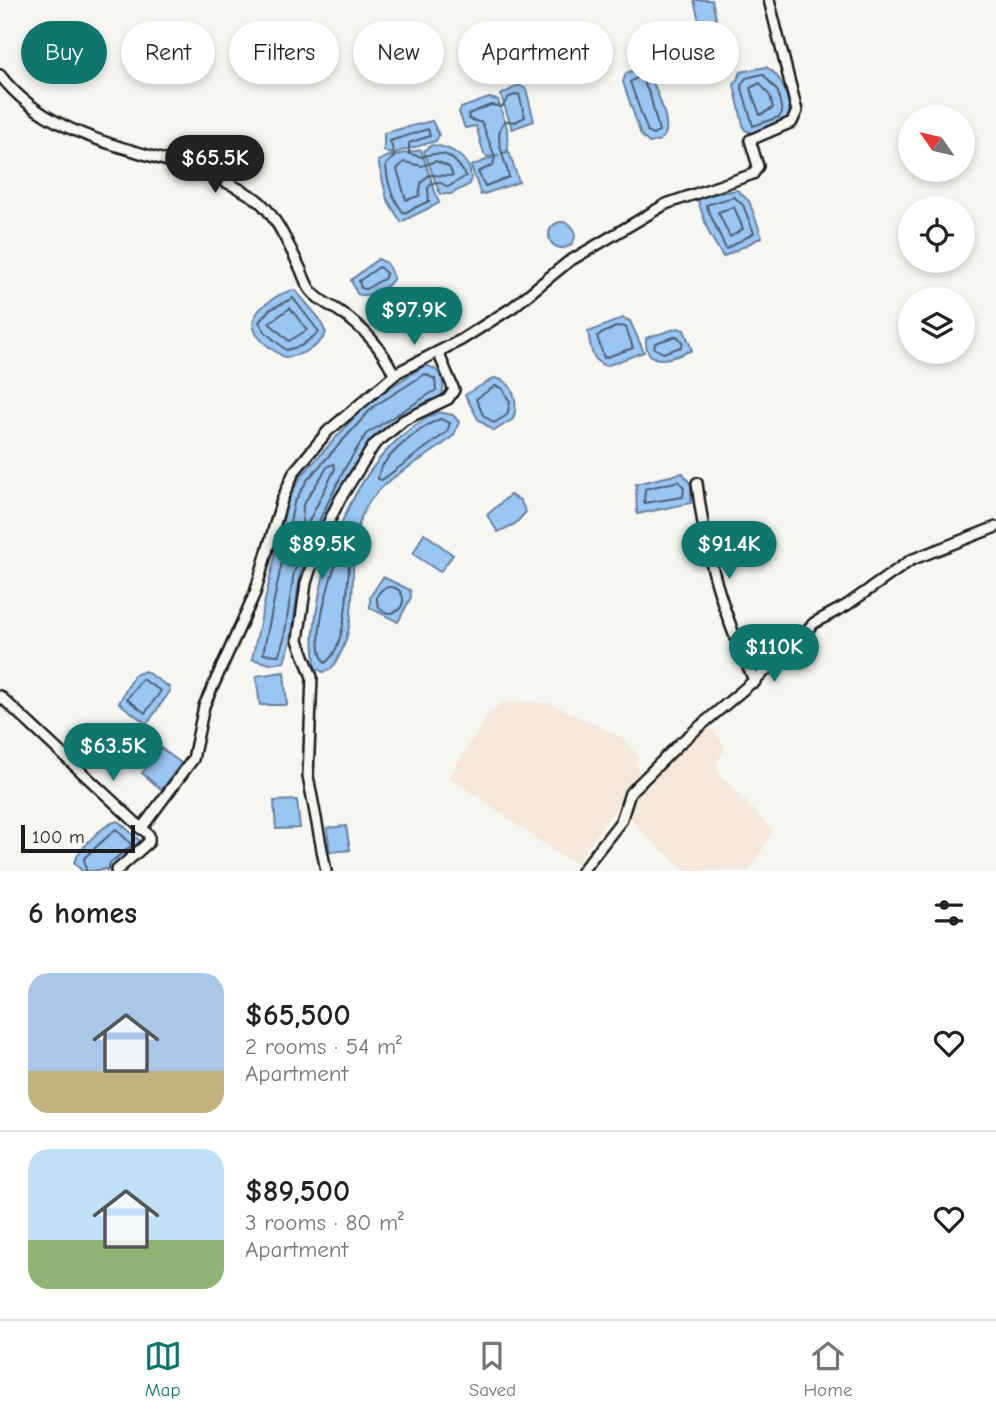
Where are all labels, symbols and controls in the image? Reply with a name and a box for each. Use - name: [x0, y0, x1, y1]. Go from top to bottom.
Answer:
- chip: Buy: [21, 21, 107, 84]
- chip: Rent: [121, 21, 215, 84]
- chip: Filters: [229, 21, 339, 84]
- chip: New: [353, 21, 444, 84]
- chip: Apartment: [458, 21, 613, 84]
- chip: House: [627, 21, 739, 84]
- north arrow: [898, 105, 975, 182]
- map controls: [898, 105, 975, 364]
- pin: $65.5K: [158, 136, 272, 195]
- text: $65.5K: [181, 144, 249, 171]
- button: locate: [898, 196, 975, 273]
- button: layers: [898, 287, 975, 364]
- pin: $97.9K: [357, 288, 471, 347]
- text: $97.9K: [381, 296, 447, 323]
- pin: $89.5K: [265, 522, 379, 581]
- pin: $91.4K: [672, 522, 786, 581]
- text: $89.5K: [289, 530, 355, 557]
- text: $91.4K: [698, 530, 760, 557]
- pin: $110K: [725, 624, 823, 684]
- text: $110K: [745, 633, 803, 660]
- pin: $63.5K: [56, 724, 170, 783]
- text: $63.5K: [80, 732, 146, 759]
- scale bar: [21, 822, 135, 854]
- text: 100 m: [32, 826, 85, 848]
- icon: filters: [930, 894, 968, 932]
- text: 6 homes: [28, 896, 137, 931]
- text: $65,500: [245, 998, 351, 1033]
- icon: home: [84, 1001, 168, 1085]
- icon: heart: [930, 1024, 968, 1062]
- text: 2 rooms · 54 m²: [245, 1033, 402, 1060]
- text: Apartment: [245, 1060, 348, 1087]
- text: $89,500: [245, 1174, 350, 1209]
- icon: home: [84, 1177, 168, 1261]
- icon: heart: [930, 1200, 968, 1238]
- text: 3 rooms · 80 m²: [245, 1209, 404, 1236]
- text: Apartment: [245, 1236, 348, 1263]
- tab: Map: [144, 1337, 182, 1401]
- tab: Saved: [469, 1337, 516, 1401]
- tab: Home: [803, 1337, 852, 1401]

